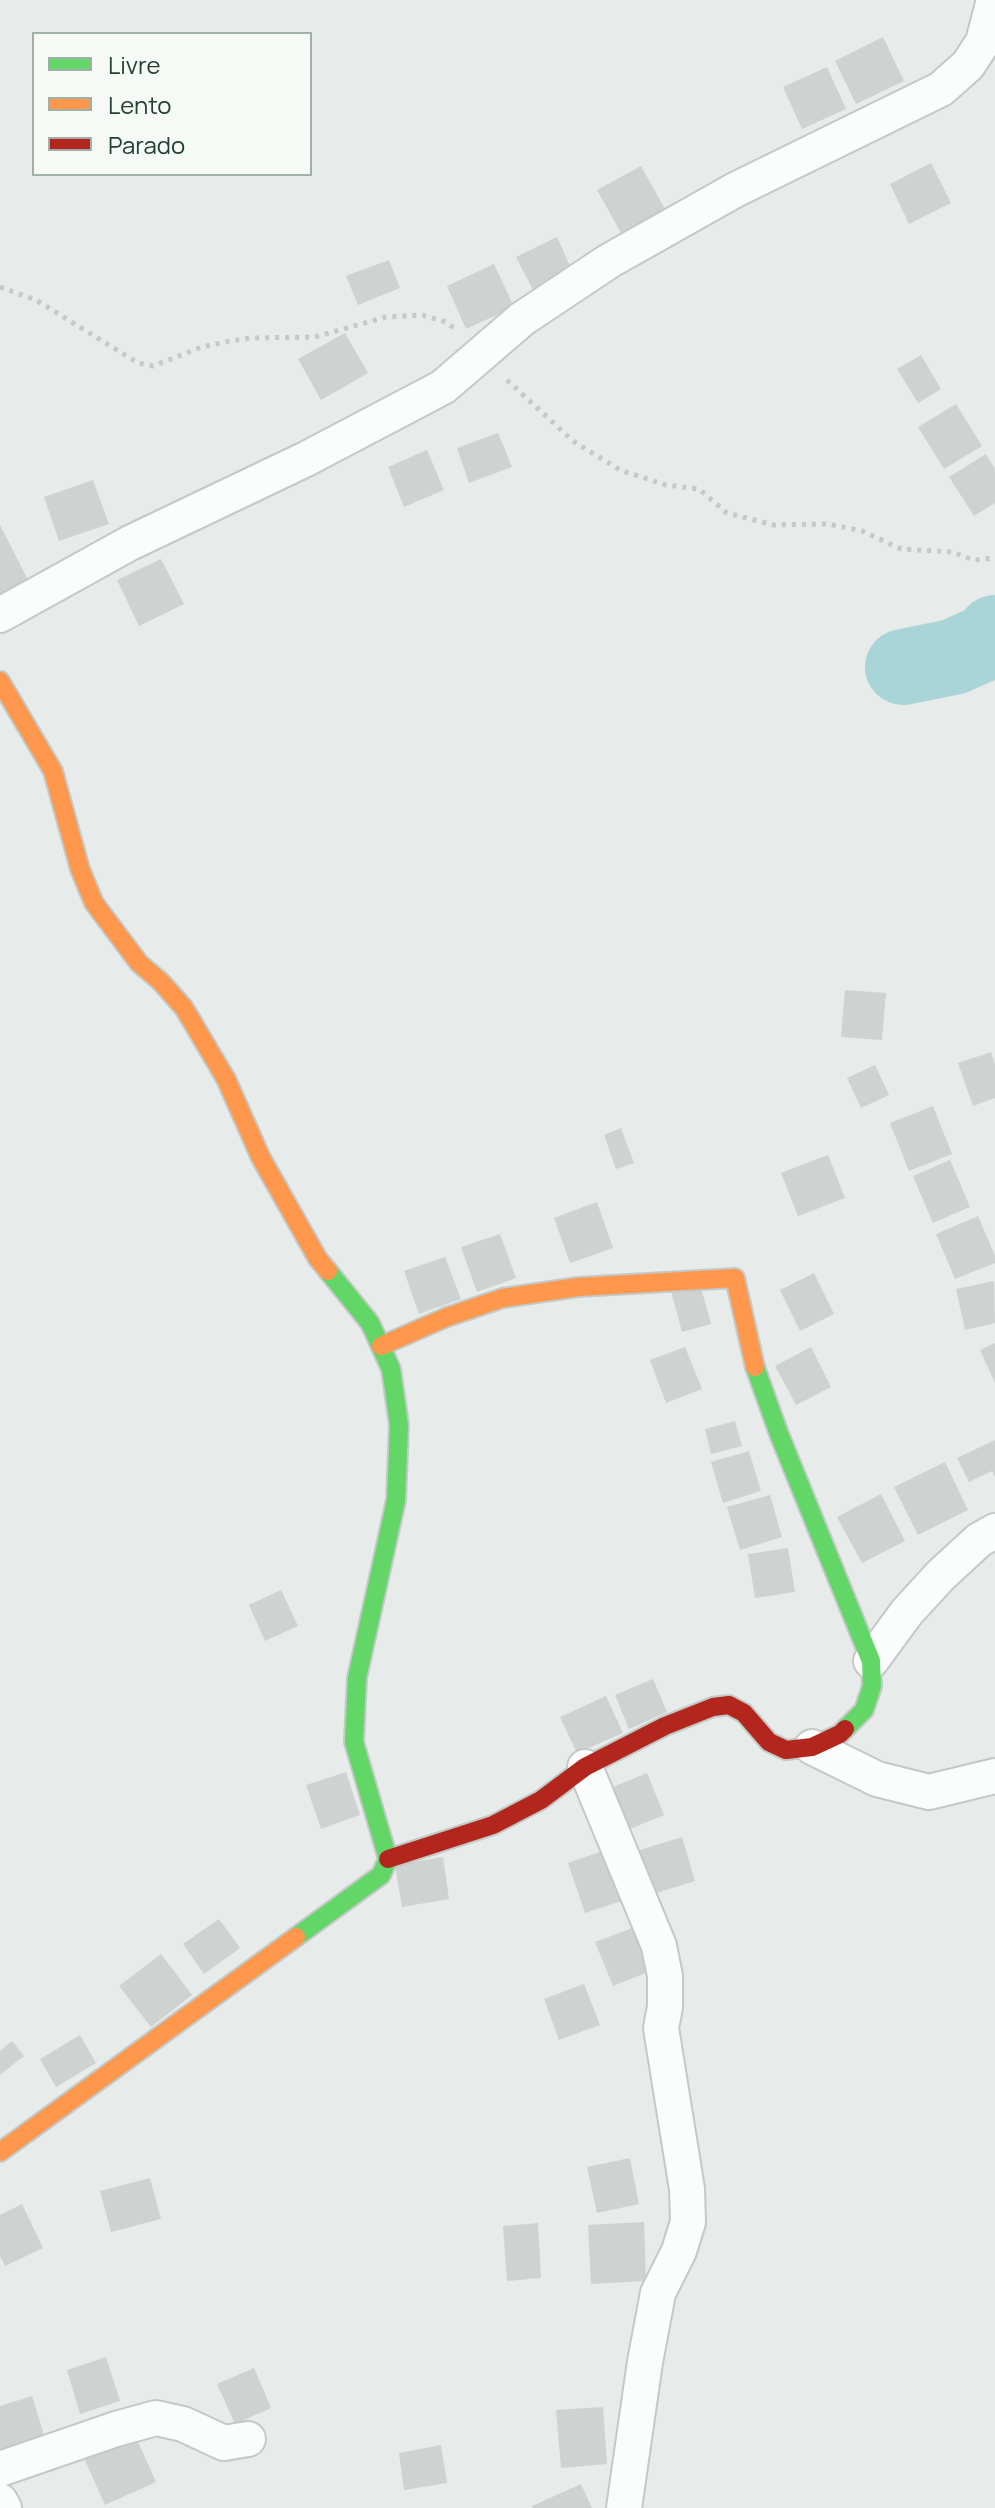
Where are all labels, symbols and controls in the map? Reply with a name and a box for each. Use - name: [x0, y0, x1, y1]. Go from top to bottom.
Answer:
- legend: [32, 32, 312, 176]
- text: Livre: [108, 48, 161, 81]
- text: Lento: [108, 88, 172, 121]
- text: Parado: [108, 128, 185, 161]

